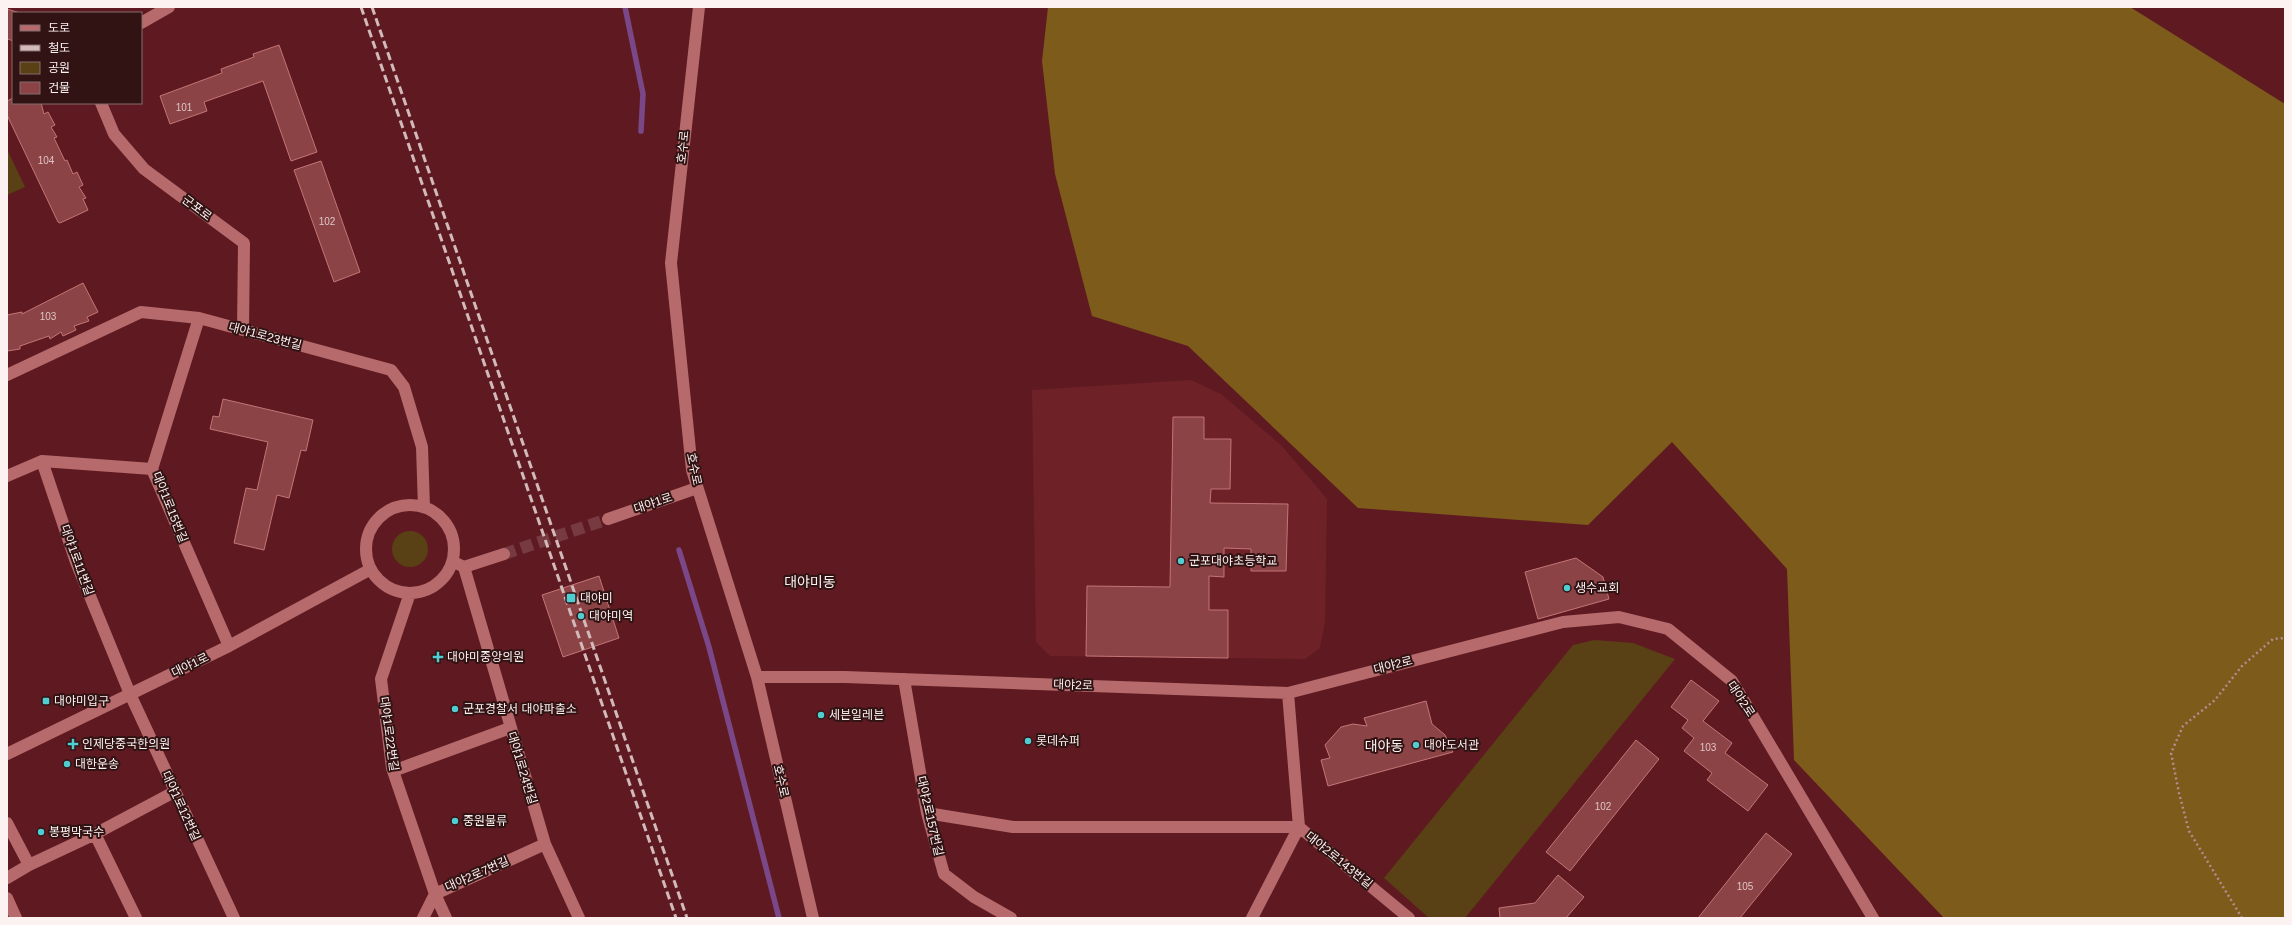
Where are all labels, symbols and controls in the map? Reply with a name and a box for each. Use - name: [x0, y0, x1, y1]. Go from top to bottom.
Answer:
- legend: [12, 12, 142, 104]
- text: 도로: [48, 21, 70, 35]
- text: 철도: [48, 41, 70, 55]
- text: 공원: [48, 61, 70, 75]
- text: 건물: [48, 81, 70, 95]
- house number: 101: [176, 102, 193, 113]
- street label: 호수로: [674, 130, 692, 164]
- house number: 104: [38, 155, 55, 166]
- street label: 군포로: [180, 192, 214, 224]
- house number: 102: [319, 216, 336, 227]
- house number: 103: [40, 311, 57, 322]
- street label: 대야1로23번길: [227, 320, 303, 352]
- street label: 호수로: [684, 451, 704, 487]
- street label: 대야1로15번길: [149, 469, 191, 545]
- street label: 대야1로: [632, 490, 674, 516]
- street label: 대야1로11번길: [58, 523, 96, 597]
- place label: 군포대야초등학교: [1189, 554, 1277, 568]
- marker: 군포대야초등학교: [1176, 556, 1186, 566]
- district label: 대야미동: [784, 574, 836, 590]
- place label: 생수교회: [1575, 581, 1619, 595]
- marker: 생수교회: [1562, 583, 1572, 593]
- place label: 대야미: [580, 591, 613, 605]
- marker: 대야미: [565, 592, 577, 604]
- place label: 대야미역: [589, 609, 633, 623]
- marker: 대야미역: [576, 611, 586, 621]
- street label: 대야1로: [169, 650, 211, 680]
- place label: 대야미중앙의원: [447, 650, 524, 664]
- marker: 대야미중앙의원: [432, 651, 444, 663]
- street label: 대야2로: [1372, 653, 1414, 677]
- street label: 대야2로: [1053, 677, 1093, 693]
- street label: 대야2로: [1724, 678, 1758, 720]
- place label: 대야미입구: [54, 694, 109, 708]
- marker: 대야미입구: [41, 696, 51, 706]
- street label: 대야1로22번길: [377, 696, 401, 772]
- place label: 군포경찰서 대야파출소: [463, 702, 577, 716]
- marker: 군포경찰서 대야파출소: [450, 704, 460, 714]
- place label: 세븐일레븐: [829, 708, 884, 722]
- marker: 세븐일레븐: [816, 710, 826, 720]
- street label: 대야1로24번길: [504, 730, 540, 806]
- place label: 롯데슈퍼: [1036, 734, 1080, 748]
- marker: 롯데슈퍼: [1023, 736, 1033, 746]
- place label: 인제당중국한의원: [82, 737, 170, 751]
- marker: 인제당중국한의원: [67, 738, 79, 750]
- district label: 대야동: [1365, 738, 1403, 754]
- place label: 대야도서관: [1424, 738, 1479, 752]
- marker: 대야도서관: [1411, 740, 1421, 750]
- house number: 103: [1700, 742, 1717, 753]
- place label: 대한운송: [75, 757, 119, 771]
- marker: 대한운송: [62, 759, 72, 769]
- street label: 호수로: [770, 763, 792, 799]
- street label: 대야1로12번길: [159, 769, 203, 843]
- street label: 대야2로157번길: [914, 775, 946, 857]
- house number: 102: [1595, 801, 1612, 812]
- place label: 중원물류: [463, 814, 507, 828]
- marker: 중원물류: [450, 816, 460, 826]
- place label: 봉평막국수: [49, 825, 104, 839]
- marker: 봉평막국수: [36, 827, 46, 837]
- street label: 대야2로143번길: [1303, 829, 1375, 891]
- street label: 대야2로7번길: [443, 854, 511, 894]
- house number: 105: [1737, 881, 1754, 892]

